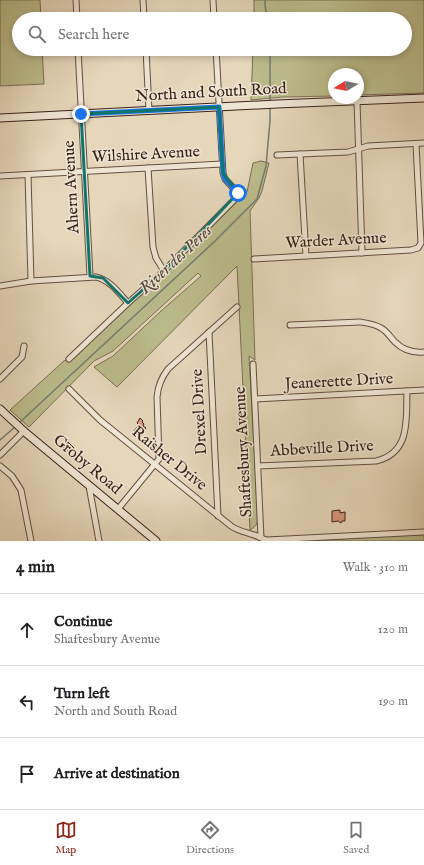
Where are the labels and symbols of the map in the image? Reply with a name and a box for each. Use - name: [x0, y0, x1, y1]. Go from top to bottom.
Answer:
- north arrow: [328, 68, 364, 104]
- street label: North and South Road: [135, 79, 288, 107]
- route end: [72, 105, 90, 123]
- street label: Ahern Avenue: [60, 140, 84, 235]
- street label: Wilshire Avenue: [92, 142, 200, 168]
- route start: [229, 184, 247, 202]
- water label: River des Peres: [135, 221, 217, 299]
- street label: Warder Avenue: [285, 228, 387, 254]
- street label: Drexel Drive: [188, 368, 212, 456]
- street label: Jeanerette Drive: [282, 369, 394, 395]
- street label: Shaftesbury Avenue: [231, 386, 257, 518]
- street label: Raisher Drive: [127, 422, 211, 496]
- street label: Groby Road: [49, 431, 126, 500]
- street label: Abbeville Drive: [269, 436, 374, 462]

